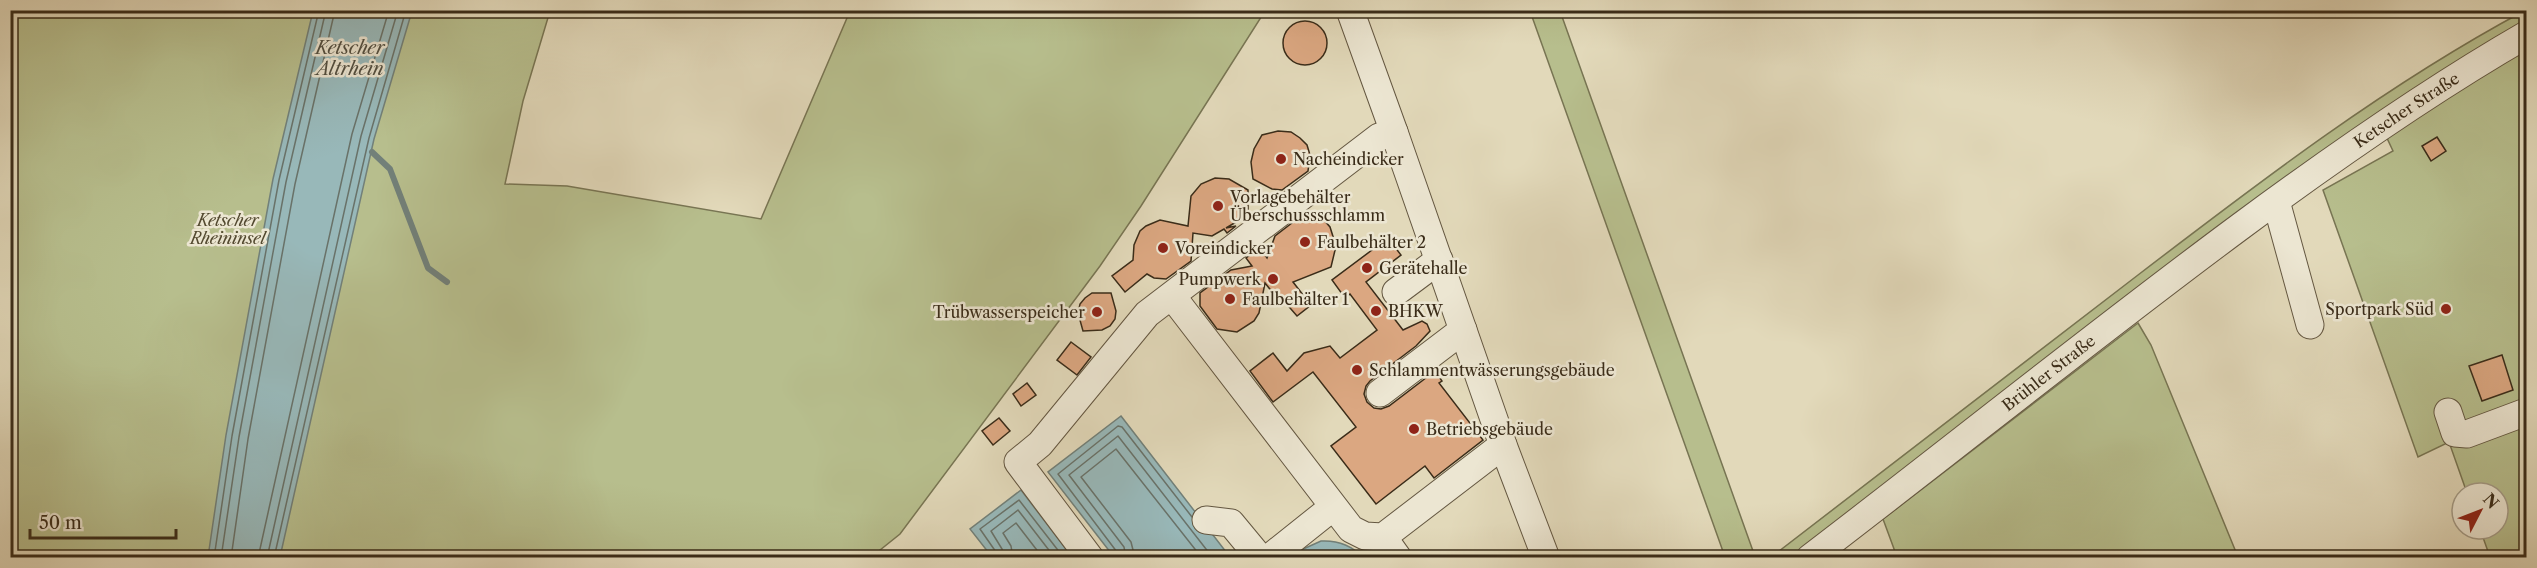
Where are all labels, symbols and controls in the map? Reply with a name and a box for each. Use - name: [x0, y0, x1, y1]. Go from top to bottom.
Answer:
- water label: Ketscher Altrhein: [313, 37, 386, 80]
- street label: Ketscher Straße: [2350, 68, 2463, 152]
- place label: Nacheindicker: [1293, 149, 1404, 169]
- marker: Nacheindicker: [1274, 152, 1288, 166]
- place label: Vorlagebehälter Überschussschlamm: [1229, 187, 1385, 225]
- marker: Vorlagebehälter Überschussschlamm: [1211, 199, 1225, 213]
- park label: Ketscher Rheininsel: [188, 210, 268, 248]
- place label: Faulbehälter 2: [1317, 232, 1426, 252]
- marker: Faulbehälter 2: [1298, 235, 1312, 249]
- place label: Voreindicker: [1174, 238, 1273, 258]
- marker: Voreindicker: [1156, 241, 1170, 255]
- place label: Gerätehalle: [1379, 258, 1468, 278]
- marker: Gerätehalle: [1360, 261, 1374, 275]
- place label: Pumpwerk: [1178, 269, 1262, 289]
- marker: Pumpwerk: [1266, 272, 1280, 286]
- place label: Faulbehälter 1: [1242, 289, 1349, 309]
- marker: Faulbehälter 1: [1223, 292, 1237, 306]
- place label: Sportpark Süd: [2325, 299, 2434, 319]
- place label: BHKW: [1388, 301, 1443, 321]
- place label: Trübwasserspeicher: [933, 302, 1085, 322]
- marker: Sportpark Süd: [2439, 302, 2453, 316]
- marker: BHKW: [1369, 304, 1383, 318]
- marker: Trübwasserspeicher: [1090, 305, 1104, 319]
- street label: Brühler Straße: [1998, 330, 2099, 415]
- place label: Schlammentwässerungsgebäude: [1369, 360, 1615, 380]
- marker: Schlammentwässerungsgebäude: [1350, 363, 1364, 377]
- place label: Betriebsgebäude: [1426, 419, 1553, 439]
- marker: Betriebsgebäude: [1407, 422, 1421, 436]
- north arrow: [2450, 481, 2510, 541]
- text: N: [2479, 489, 2503, 513]
- scale bar: [30, 502, 176, 540]
- text: 50 m: [39, 512, 82, 534]

